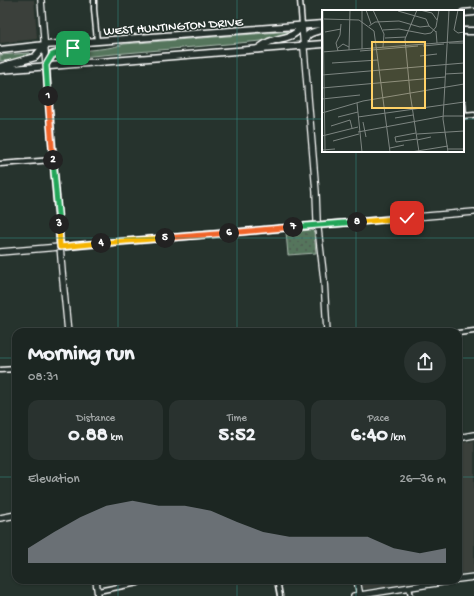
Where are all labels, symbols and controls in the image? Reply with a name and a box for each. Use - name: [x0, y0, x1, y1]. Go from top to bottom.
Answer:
- inset map: [322, 10, 464, 152]
- street label: WEST HUNTINGTON DRIVE: [103, 15, 244, 40]
- pin: [56, 31, 90, 65]
- icon: arrive: [62, 37, 84, 59]
- pin: 1: [38, 86, 58, 106]
- text: 1: [46, 90, 50, 102]
- pin: 2: [43, 150, 63, 170]
- text: 2: [50, 154, 56, 166]
- pin: [390, 201, 424, 235]
- icon: check: [396, 207, 418, 229]
- pin: 8: [347, 212, 367, 232]
- pin: 3: [49, 214, 69, 234]
- text: 8: [354, 216, 360, 228]
- pin: 7: [283, 217, 303, 237]
- text: 3: [56, 218, 62, 230]
- text: 7: [290, 221, 296, 233]
- pin: 6: [219, 223, 239, 243]
- text: 6: [226, 227, 232, 239]
- pin: 5: [155, 228, 175, 248]
- text: 5: [162, 232, 168, 244]
- pin: 4: [91, 233, 111, 253]
- text: 4: [98, 237, 104, 249]
- button: share: [404, 341, 446, 383]
- text: Morning run: [28, 342, 134, 368]
- text: 08:31: [28, 370, 59, 385]
- text: Distance: [76, 413, 115, 425]
- text: Time: [227, 413, 247, 425]
- text: Pace: [368, 413, 389, 425]
- text: 0.88: [68, 425, 108, 448]
- text: 5:52: [218, 425, 256, 448]
- text: 6:40: [351, 425, 388, 448]
- text: km: [108, 432, 123, 444]
- text: /km: [388, 432, 406, 444]
- text: Elevation: [28, 472, 80, 487]
- text: 26–36 m: [399, 472, 446, 487]

